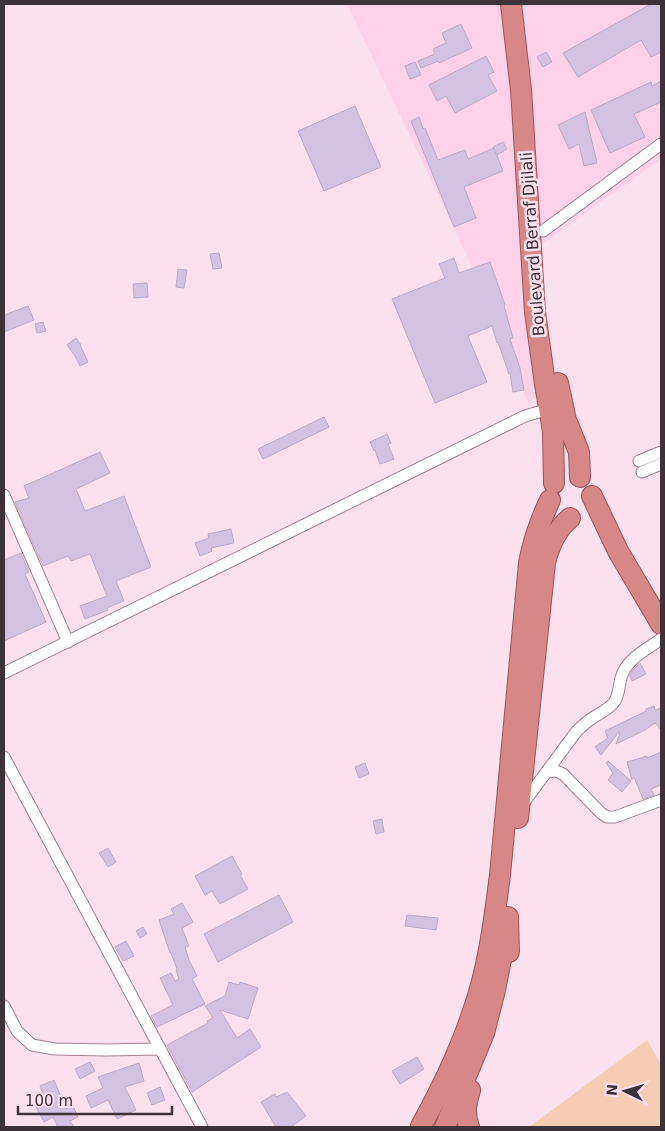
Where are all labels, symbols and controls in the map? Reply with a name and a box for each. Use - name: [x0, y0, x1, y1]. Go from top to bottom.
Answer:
- street label: Boulevard Berraf Djilali: [517, 151, 548, 337]
- north arrow: [600, 1066, 650, 1116]
- text: N: [604, 1083, 621, 1096]
- scale bar: [18, 1084, 171, 1116]
- text: 100 m: [25, 1092, 73, 1110]

